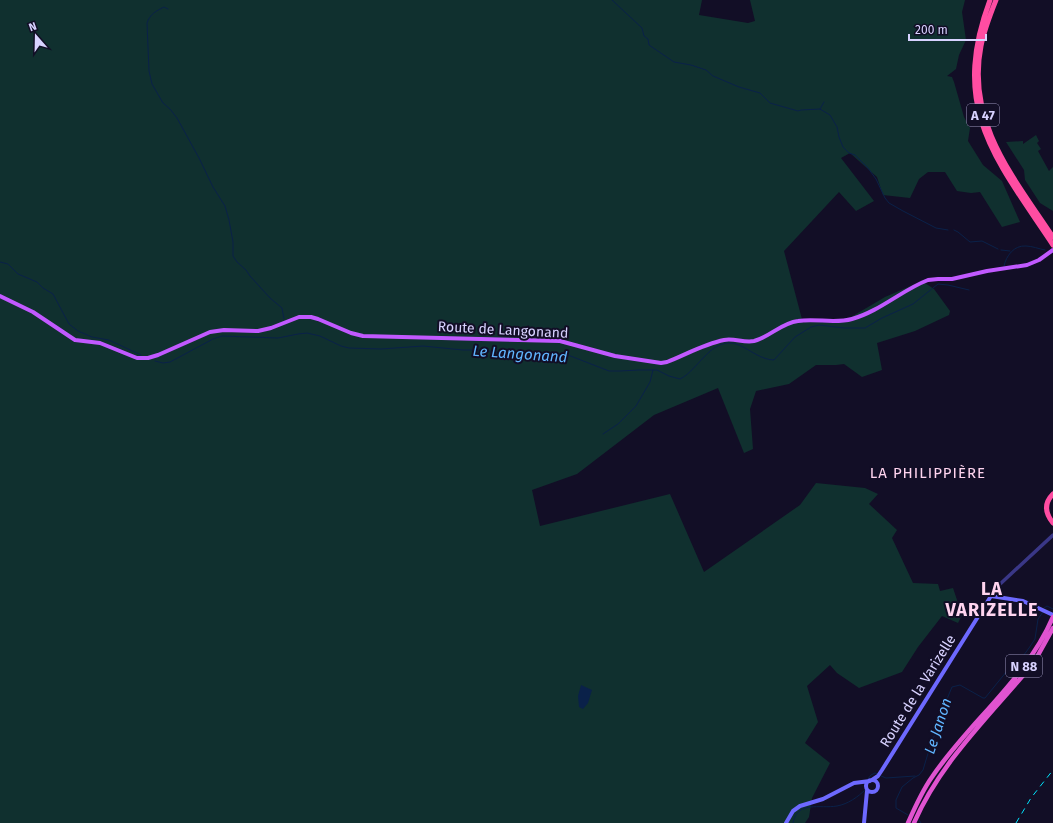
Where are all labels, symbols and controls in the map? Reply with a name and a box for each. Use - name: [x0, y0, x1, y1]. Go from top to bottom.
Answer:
- north arrow: [16, 16, 56, 56]
- scale bar: [909, 16, 986, 42]
- text: N: [27, 20, 38, 34]
- text: 200 m: [915, 23, 948, 37]
- road number: A 47: [967, 104, 999, 126]
- street label: Route de Langonand: [437, 318, 569, 342]
- water label: Le Langonand: [472, 342, 568, 366]
- district label: LA PHILIPPIÈRE: [870, 464, 986, 482]
- district label: LA VARIZELLE: [944, 578, 1039, 621]
- street label: Route de la Varizelle: [876, 632, 960, 750]
- road number: N 88: [1006, 655, 1042, 677]
- water label: Le Janon: [921, 696, 955, 756]

